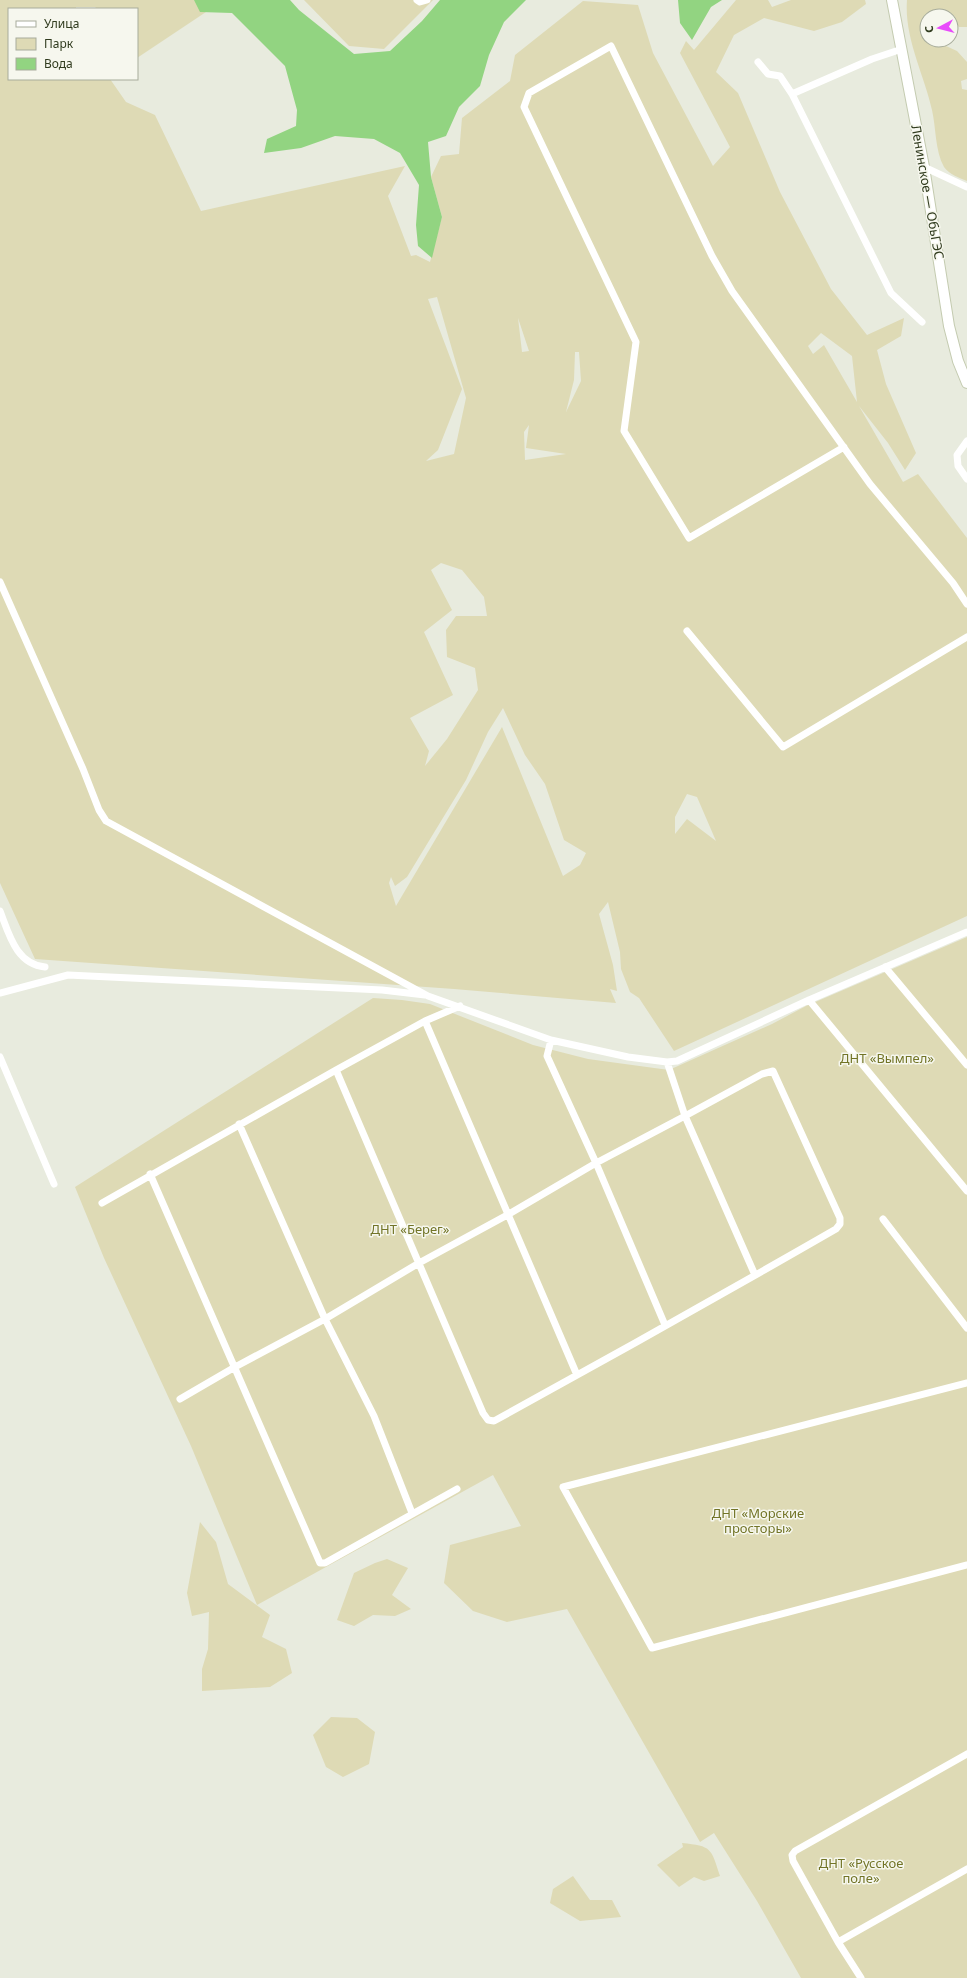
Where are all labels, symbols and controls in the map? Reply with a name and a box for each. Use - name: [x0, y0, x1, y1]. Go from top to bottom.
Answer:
- legend: [8, 8, 138, 80]
- north arrow: [919, 8, 959, 48]
- text: Улица: [44, 15, 79, 32]
- text: С: [921, 25, 936, 34]
- text: Парк: [44, 35, 74, 52]
- text: Вода: [44, 55, 73, 72]
- street label: Ленинское — ОбьГЭС: [907, 123, 949, 261]
- park label: ДНТ «Вымпел»: [840, 1049, 934, 1067]
- park label: ДНТ «Берег»: [371, 1220, 450, 1238]
- park label: ДНТ «Морские просторы»: [712, 1504, 804, 1537]
- park label: ДНТ «Русское поле»: [819, 1854, 903, 1887]

